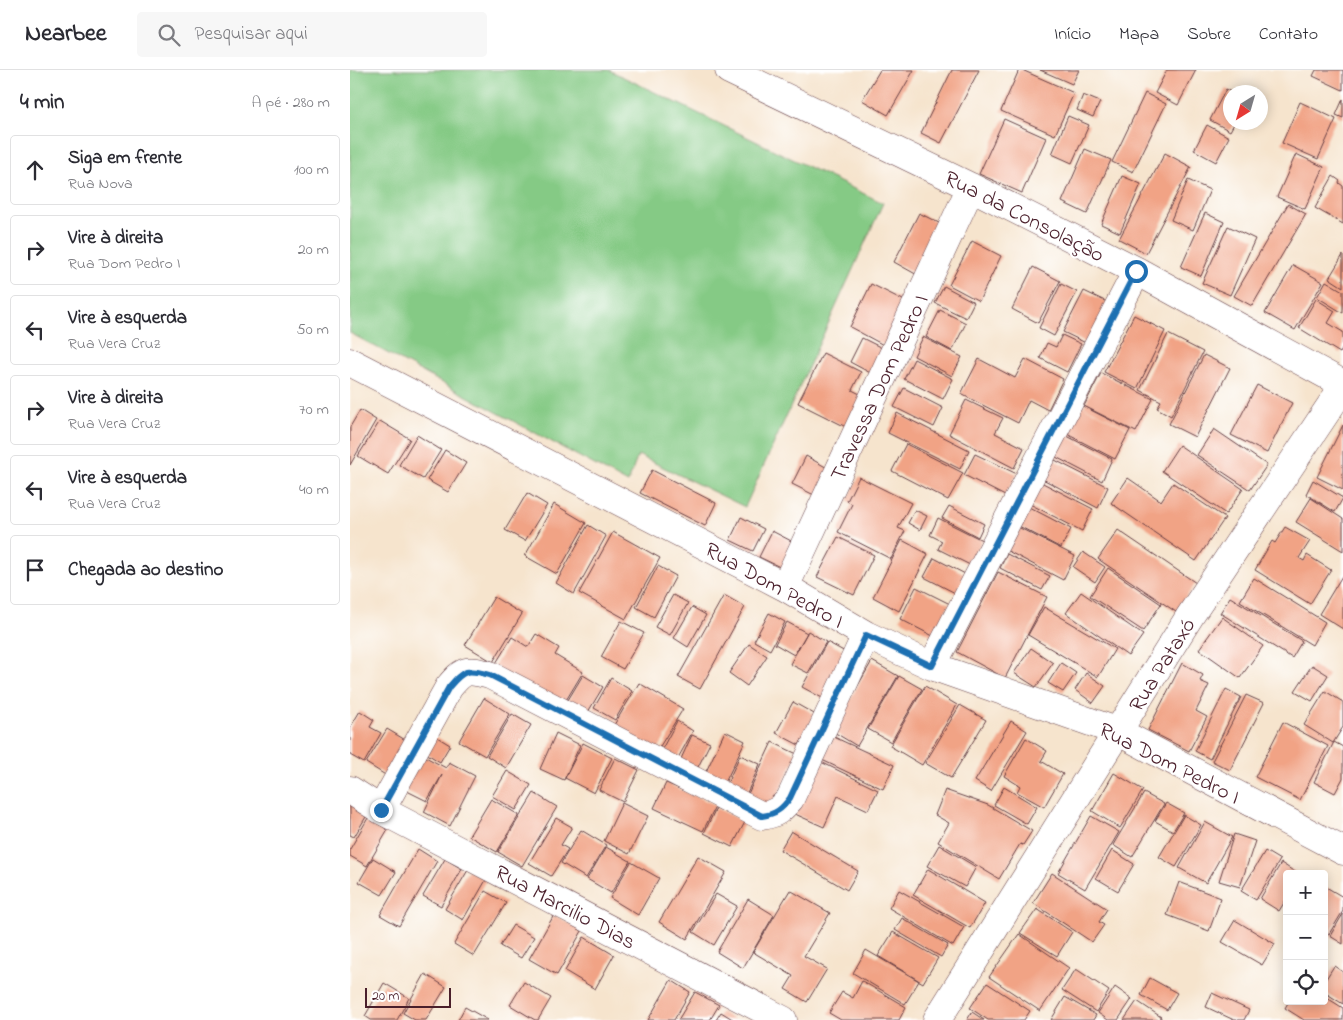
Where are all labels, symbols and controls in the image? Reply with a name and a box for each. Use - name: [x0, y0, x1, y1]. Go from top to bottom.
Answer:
- search box: [137, 12, 487, 57]
- text: Nearbee: [25, 17, 107, 52]
- icon: search: [155, 21, 183, 49]
- text: Pesquisar aqui: [195, 21, 308, 48]
- text: Início: [1054, 22, 1091, 48]
- text: Mapa: [1119, 22, 1159, 48]
- text: Sobre: [1187, 22, 1231, 48]
- text: Contato: [1259, 22, 1318, 48]
- north arrow: [1223, 85, 1268, 130]
- text: 4 min: [20, 88, 64, 118]
- text: A pé · 280 m: [252, 91, 330, 115]
- text: Siga em frente: [68, 145, 182, 172]
- icon: ahead: [21, 156, 49, 184]
- text: 100 m: [294, 158, 329, 182]
- street label: Rua da Consolação: [938, 163, 1109, 272]
- text: Rua Nova: [68, 172, 133, 196]
- text: Vire à direita: [68, 225, 163, 252]
- icon: right: [21, 236, 49, 264]
- text: 20 m: [298, 238, 329, 262]
- text: Rua Dom Pedro I: [68, 252, 181, 276]
- route start: [1125, 260, 1148, 283]
- street label: Travessa Dom Pedro I: [823, 290, 938, 487]
- text: Vire à esquerda: [68, 305, 187, 332]
- icon: left: [21, 316, 49, 344]
- text: 50 m: [297, 318, 329, 342]
- text: Rua Vera Cruz: [68, 332, 160, 356]
- text: Vire à direita: [68, 385, 163, 412]
- icon: right: [21, 396, 49, 424]
- text: 70 m: [299, 398, 329, 422]
- text: Rua Vera Cruz: [68, 412, 160, 436]
- text: Vire à esquerda: [68, 465, 187, 492]
- icon: left: [21, 476, 49, 504]
- text: 40 m: [299, 478, 329, 502]
- text: Rua Vera Cruz: [68, 492, 160, 516]
- street label: Rua Dom Pedro I: [698, 535, 849, 638]
- icon: arrive: [21, 556, 49, 584]
- text: Chegada ao destino: [68, 557, 223, 584]
- street label: Rua Pataxó: [1122, 612, 1205, 719]
- street label: Rua Dom Pedro I: [1092, 715, 1245, 814]
- route end: [370, 799, 393, 822]
- street label: Rua Marcilio Dias: [488, 858, 641, 959]
- map controls: [1283, 870, 1328, 1005]
- button: +: [1283, 870, 1328, 915]
- button: −: [1283, 915, 1328, 960]
- button: locate: [1283, 960, 1328, 1005]
- scale bar: [365, 985, 451, 1008]
- text: 20 m: [372, 986, 399, 1007]

